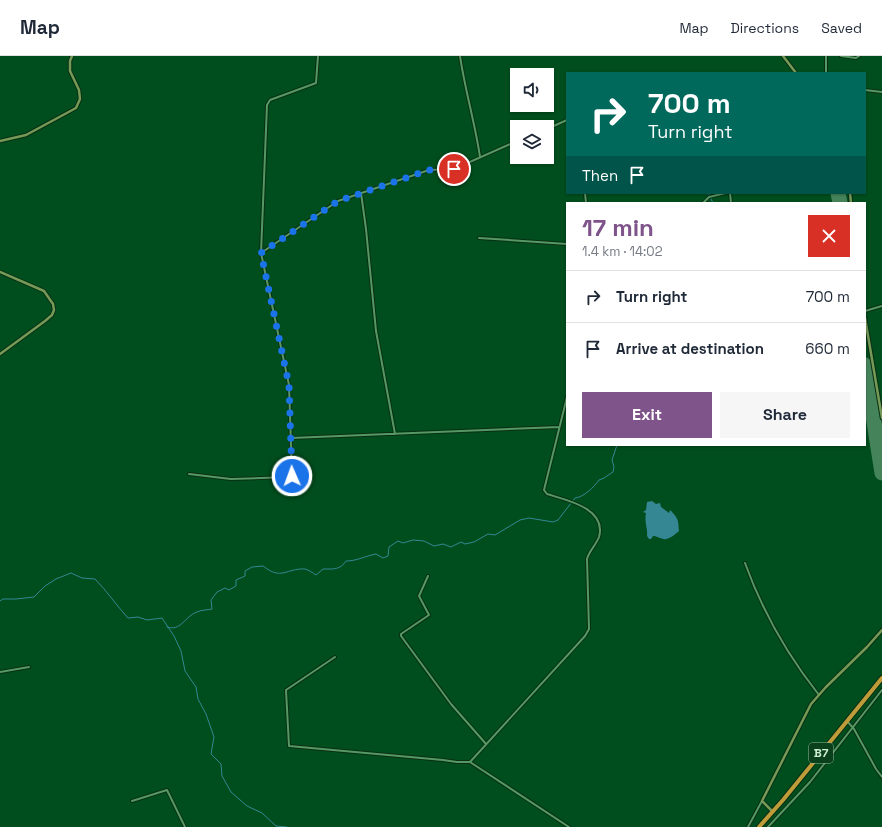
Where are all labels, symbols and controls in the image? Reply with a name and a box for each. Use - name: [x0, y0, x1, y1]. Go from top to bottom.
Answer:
- text: Map: [20, 15, 60, 40]
- text: Map: [679, 19, 709, 37]
- text: Directions: [731, 19, 799, 37]
- text: Saved: [821, 19, 862, 37]
- map controls: [510, 68, 554, 164]
- button: sound: [510, 68, 554, 112]
- text: 700 m: [648, 85, 731, 121]
- icon: right: [582, 88, 634, 140]
- button: layers: [510, 120, 554, 164]
- text: Turn right: [648, 120, 732, 143]
- pin: [437, 152, 471, 186]
- icon: arrive: [443, 158, 465, 180]
- icon: arrive: [626, 164, 648, 186]
- text: Then: [582, 166, 618, 185]
- text: 17 min: [582, 212, 654, 243]
- button: close: [808, 215, 850, 257]
- text: 1.4 km · 14:02: [582, 243, 663, 260]
- icon: right: [582, 286, 604, 308]
- text: Turn right: [616, 287, 687, 306]
- text: 700 m: [806, 287, 850, 306]
- icon: arrive: [582, 338, 604, 360]
- text: Arrive at destination: [616, 339, 764, 358]
- text: 660 m: [805, 339, 850, 358]
- button: Exit: [582, 392, 712, 438]
- button: Share: [720, 392, 850, 438]
- position arrow: [271, 455, 313, 497]
- road number: B7: [809, 743, 833, 763]

